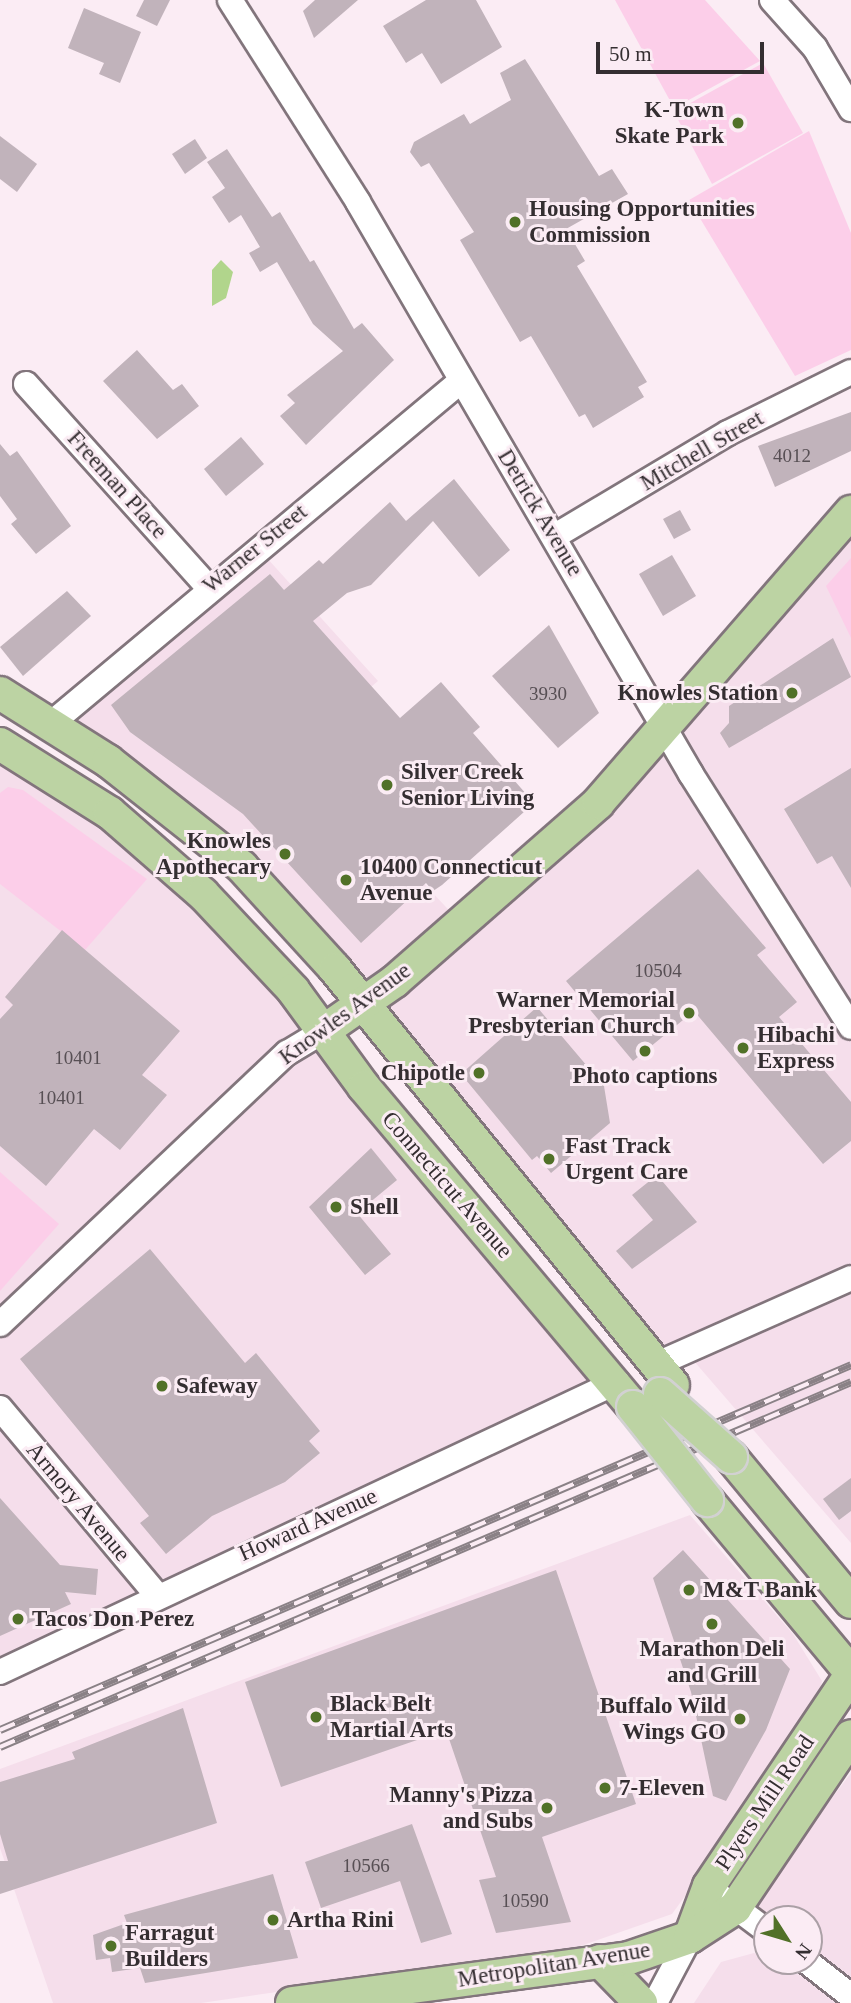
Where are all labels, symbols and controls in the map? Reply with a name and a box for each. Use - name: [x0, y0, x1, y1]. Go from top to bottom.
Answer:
- scale bar: [599, 28, 767, 72]
- text: 50 m: [609, 42, 652, 66]
- place label: K-Town Skate Park: [615, 96, 724, 150]
- marker: K-Town Skate Park: [730, 115, 746, 131]
- place label: Housing Opportunities Commission: [529, 195, 755, 249]
- marker: Housing Opportunities Commission: [507, 214, 523, 230]
- street label: Mitchell Street: [636, 405, 768, 497]
- street label: Freeman Place: [61, 425, 173, 545]
- street label: Detrick Avenue: [491, 444, 589, 582]
- house number: 4012: [773, 445, 811, 467]
- street label: Warner Street: [197, 498, 313, 600]
- place label: Knowles Station: [618, 679, 778, 707]
- house number: 3930: [529, 683, 567, 705]
- marker: Knowles Station: [784, 685, 800, 701]
- place label: Silver Creek Senior Living: [401, 758, 535, 812]
- marker: Silver Creek Senior Living: [379, 777, 395, 793]
- place label: Knowles Apothecary: [156, 827, 271, 881]
- marker: Knowles Apothecary: [277, 846, 293, 862]
- place label: 10400 Connecticut Avenue: [360, 853, 542, 907]
- marker: 10400 Connecticut Avenue: [338, 872, 354, 888]
- street label: Knowles Avenue: [273, 957, 417, 1071]
- house number: 10504: [634, 960, 682, 982]
- place label: Warner Memorial Presbyterian Church: [468, 986, 675, 1040]
- marker: Warner Memorial Presbyterian Church: [681, 1005, 697, 1021]
- place label: Hibachi Express: [757, 1021, 835, 1075]
- marker: Hibachi Express: [735, 1040, 751, 1056]
- marker: Photo captions: [637, 1043, 653, 1059]
- house number: 10401: [54, 1047, 102, 1069]
- place label: Chipotle: [381, 1059, 465, 1087]
- place label: Photo captions: [572, 1062, 718, 1090]
- marker: Chipotle: [471, 1065, 487, 1081]
- house number: 10401: [37, 1087, 85, 1109]
- street label: Connecticut Avenue: [375, 1105, 519, 1265]
- place label: Fast Track Urgent Care: [565, 1132, 688, 1186]
- marker: Fast Track Urgent Care: [539, 1149, 559, 1169]
- place label: Shell: [350, 1193, 399, 1221]
- marker: Shell: [328, 1199, 344, 1215]
- place label: Safeway: [176, 1372, 258, 1400]
- marker: Safeway: [154, 1378, 170, 1394]
- street label: Armory Avenue: [20, 1436, 136, 1568]
- street label: Howard Avenue: [234, 1482, 382, 1568]
- place label: M&T Bank: [703, 1576, 817, 1604]
- marker: M&T Bank: [681, 1582, 697, 1598]
- place label: Tacos Don Perez: [32, 1605, 194, 1633]
- marker: Tacos Don Perez: [10, 1611, 26, 1627]
- marker: Marathon Deli and Grill: [704, 1616, 720, 1632]
- place label: Marathon Deli and Grill: [639, 1635, 785, 1689]
- place label: Black Belt Martial Arts: [330, 1690, 455, 1744]
- place label: Buffalo Wild Wings GO: [599, 1692, 726, 1746]
- marker: Black Belt Martial Arts: [308, 1709, 324, 1725]
- marker: Buffalo Wild Wings GO: [732, 1711, 748, 1727]
- street label: Plyers Mill Road: [710, 1730, 820, 1876]
- place label: 7-Eleven: [619, 1774, 705, 1802]
- marker: 7-Eleven: [597, 1780, 613, 1796]
- place label: Manny's Pizza and Subs: [389, 1781, 533, 1835]
- marker: Manny's Pizza and Subs: [539, 1800, 555, 1816]
- house number: 10566: [342, 1855, 390, 1877]
- house number: 10590: [501, 1890, 549, 1912]
- north arrow: [753, 1905, 823, 1975]
- place label: Artha Rini: [287, 1906, 394, 1934]
- marker: Artha Rini: [265, 1912, 281, 1928]
- place label: Farragut Builders: [125, 1919, 214, 1973]
- street label: Metropolitan Avenue: [455, 1936, 653, 1994]
- marker: Farragut Builders: [103, 1938, 119, 1954]
- text: N: [791, 1940, 816, 1964]

